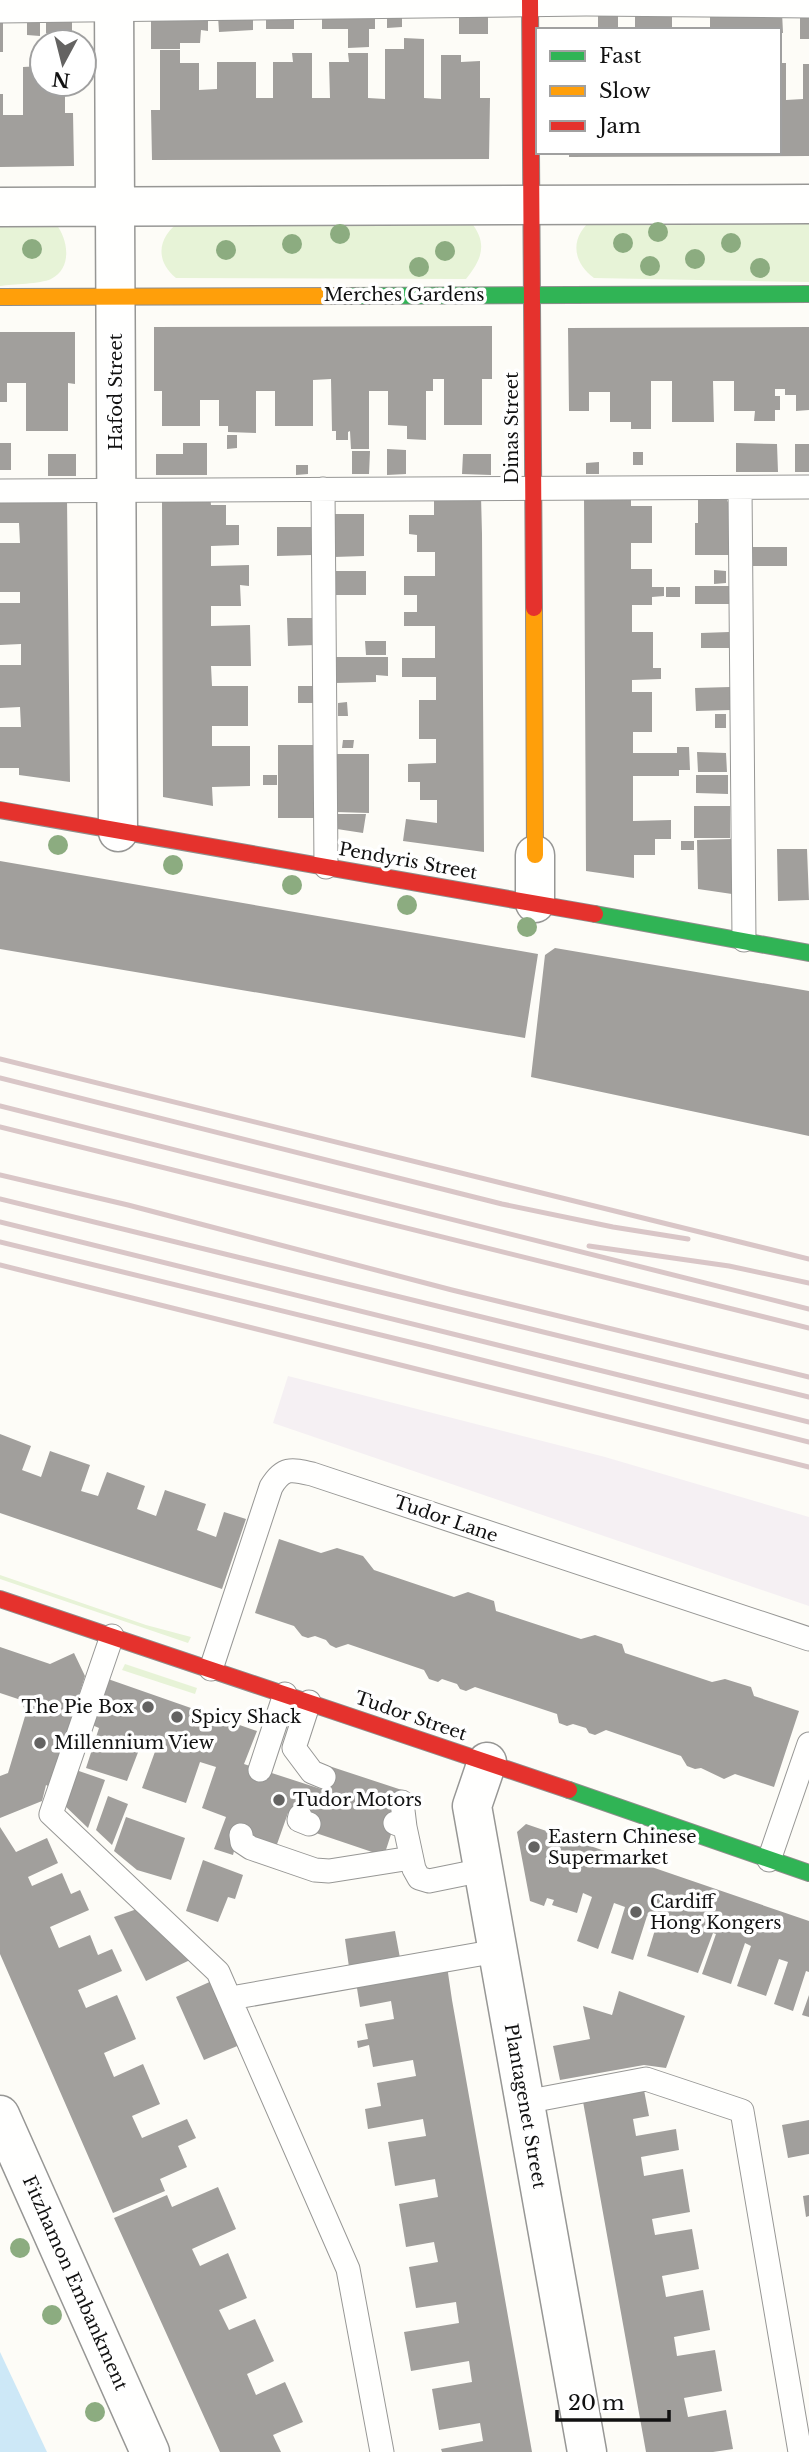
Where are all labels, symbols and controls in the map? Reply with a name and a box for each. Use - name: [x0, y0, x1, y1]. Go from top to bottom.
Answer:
- north arrow: [28, 28, 98, 98]
- legend: [536, 28, 781, 154]
- text: Fast: [599, 43, 641, 69]
- text: N: [51, 67, 71, 92]
- text: Slow: [599, 78, 651, 104]
- text: Jam: [596, 113, 641, 139]
- street label: Merches Gardens: [324, 284, 484, 306]
- street label: Hafod Street: [105, 333, 127, 451]
- street label: Dinas Street: [501, 372, 523, 484]
- street label: Pendyris Street: [337, 838, 479, 884]
- street label: Tudor Lane: [391, 1491, 501, 1547]
- street label: Tudor Street: [352, 1687, 470, 1745]
- place label: The Pie Box: [22, 1696, 134, 1718]
- marker: The Pie Box: [140, 1699, 156, 1715]
- place label: Spicy Shack: [191, 1706, 301, 1728]
- marker: Spicy Shack: [169, 1709, 185, 1725]
- place label: Millennium View: [54, 1732, 215, 1754]
- marker: Millennium View: [32, 1735, 48, 1751]
- place label: Tudor Motors: [293, 1789, 422, 1811]
- marker: Tudor Motors: [271, 1792, 287, 1808]
- place label: Eastern Chinese Supermarket: [548, 1826, 697, 1869]
- marker: Eastern Chinese Supermarket: [526, 1839, 542, 1855]
- place label: Cardiff Hong Kongers: [650, 1891, 782, 1934]
- marker: Cardiff Hong Kongers: [628, 1904, 644, 1920]
- street label: Plantagenet Street: [500, 2022, 550, 2190]
- street label: Fitzhamon Embankment: [18, 2172, 132, 2394]
- scale bar: [557, 2378, 669, 2422]
- text: 20 m: [568, 2390, 625, 2416]

